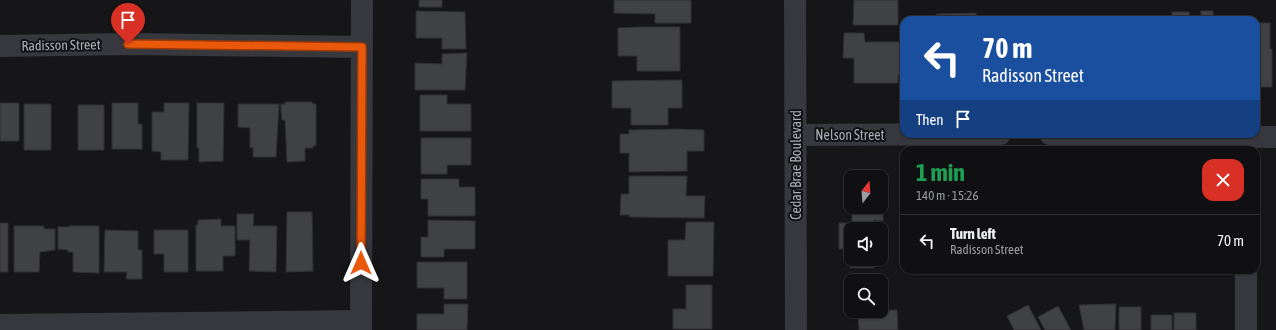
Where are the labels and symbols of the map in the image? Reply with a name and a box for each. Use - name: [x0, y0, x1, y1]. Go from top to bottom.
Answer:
- pin: [111, 3, 145, 44]
- street label: Radisson Street: [21, 36, 101, 54]
- street label: Cedar Brae Boulevard: [788, 110, 804, 220]
- street label: Nelson Street: [815, 127, 885, 143]
- north arrow: [844, 170, 888, 214]
- position arrow: [340, 242, 382, 284]

